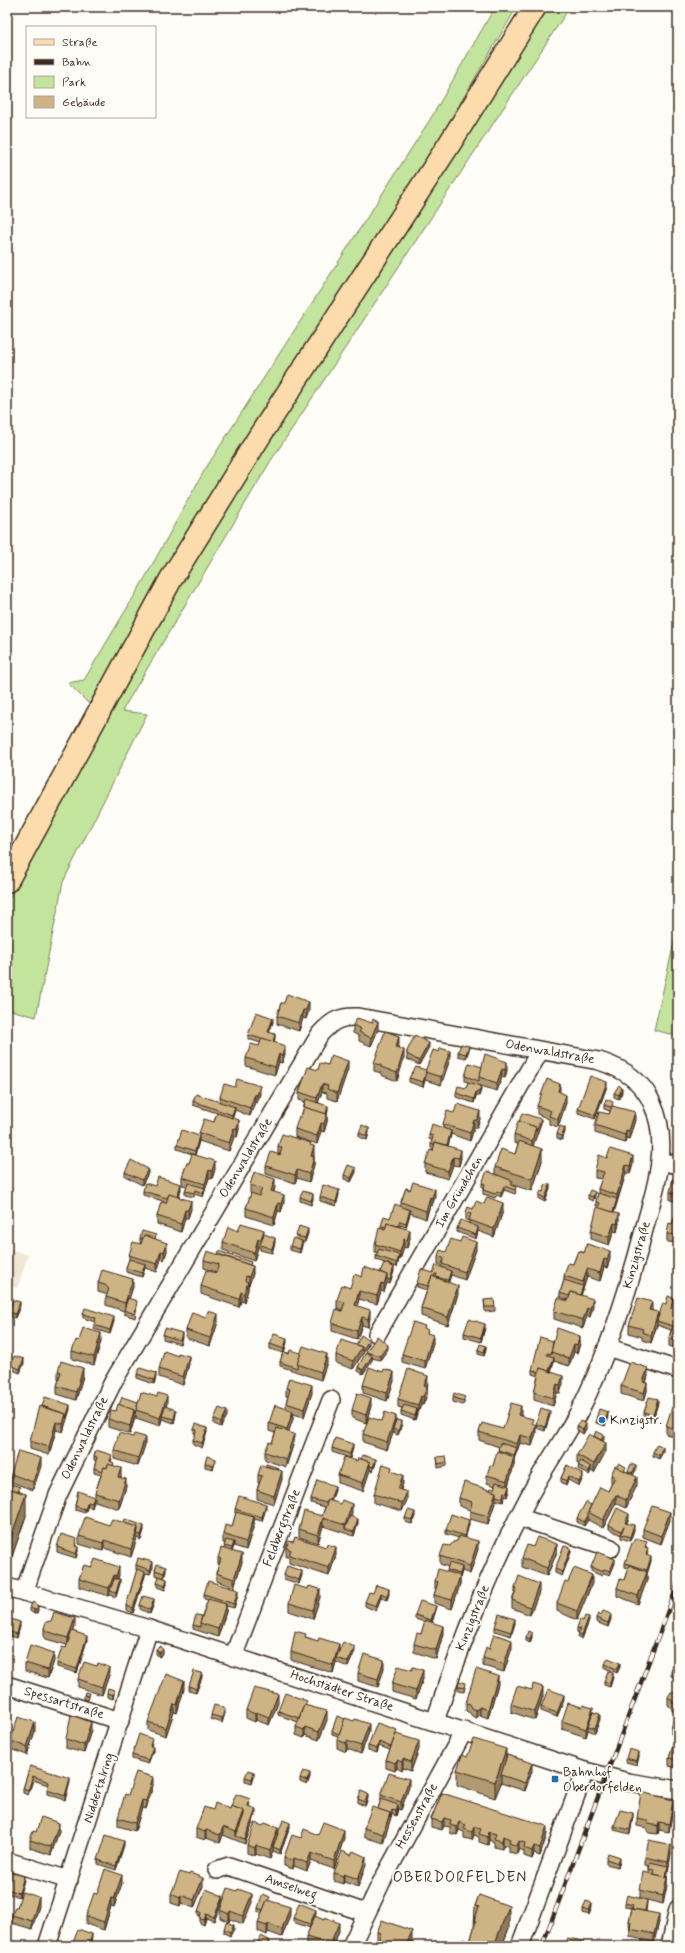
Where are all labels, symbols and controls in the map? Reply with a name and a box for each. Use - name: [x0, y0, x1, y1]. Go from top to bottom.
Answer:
- legend: [26, 26, 156, 118]
- text: Straße: [62, 35, 97, 51]
- text: Bahn: [62, 55, 92, 71]
- text: Park: [62, 75, 86, 91]
- text: Gebäude: [62, 95, 105, 111]
- street label: Odenwaldstraße: [504, 1036, 596, 1068]
- street label: Odenwaldstraße: [215, 1115, 277, 1201]
- street label: Im Gründchen: [432, 1153, 486, 1231]
- street label: Kinzigstraße: [619, 1219, 655, 1291]
- street label: Odenwaldstraße: [58, 1394, 112, 1482]
- place label: Kinzigstr.: [610, 1412, 662, 1429]
- marker: Kinzigstr.: [597, 1415, 607, 1425]
- street label: Feldbergstraße: [259, 1487, 306, 1570]
- street label: Kinzigstraße: [452, 1583, 494, 1653]
- street label: Hochstädter Straße: [288, 1666, 396, 1716]
- street label: Spessartstraße: [22, 1683, 106, 1723]
- street label: Niddertalring: [80, 1750, 119, 1826]
- place label: Bahnhof Oberdorfelden: [563, 1764, 642, 1796]
- marker: Bahnhof Oberdorfelden: [550, 1774, 560, 1784]
- street label: Hessenstraße: [392, 1780, 442, 1852]
- district label: OBERDORFELDEN: [393, 1868, 527, 1888]
- street label: Amselweg: [262, 1870, 319, 1906]

